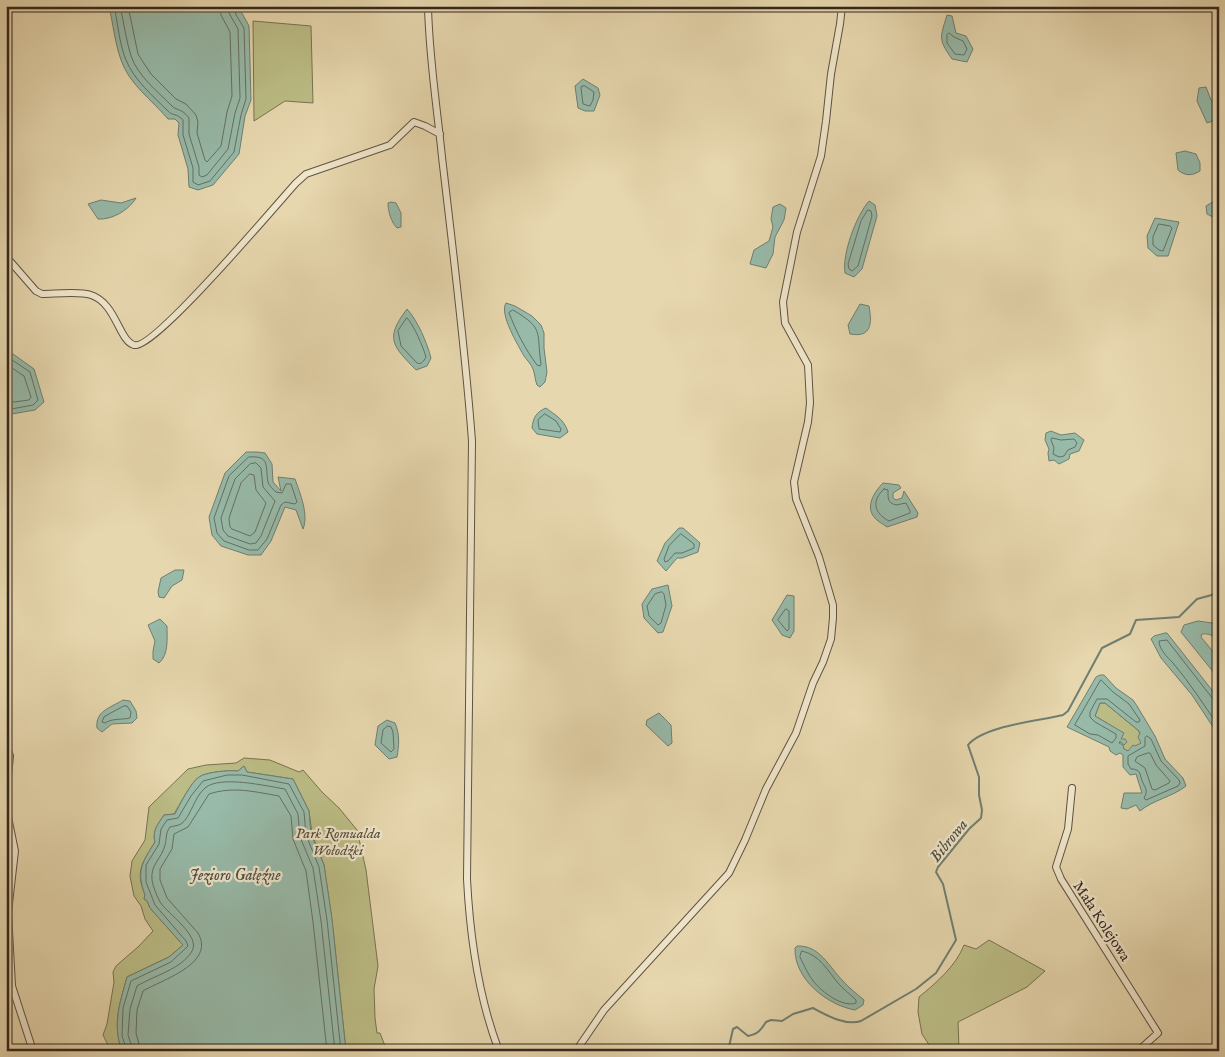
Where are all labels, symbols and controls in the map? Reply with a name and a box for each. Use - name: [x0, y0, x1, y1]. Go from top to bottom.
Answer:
- water label: Bibrowa: [926, 816, 973, 867]
- park label: Park Romualda Wołodźki: [295, 824, 381, 860]
- water label: Jezioro Gałęźne: [189, 866, 281, 886]
- street label: Mała Kolejowa: [1069, 878, 1135, 965]

